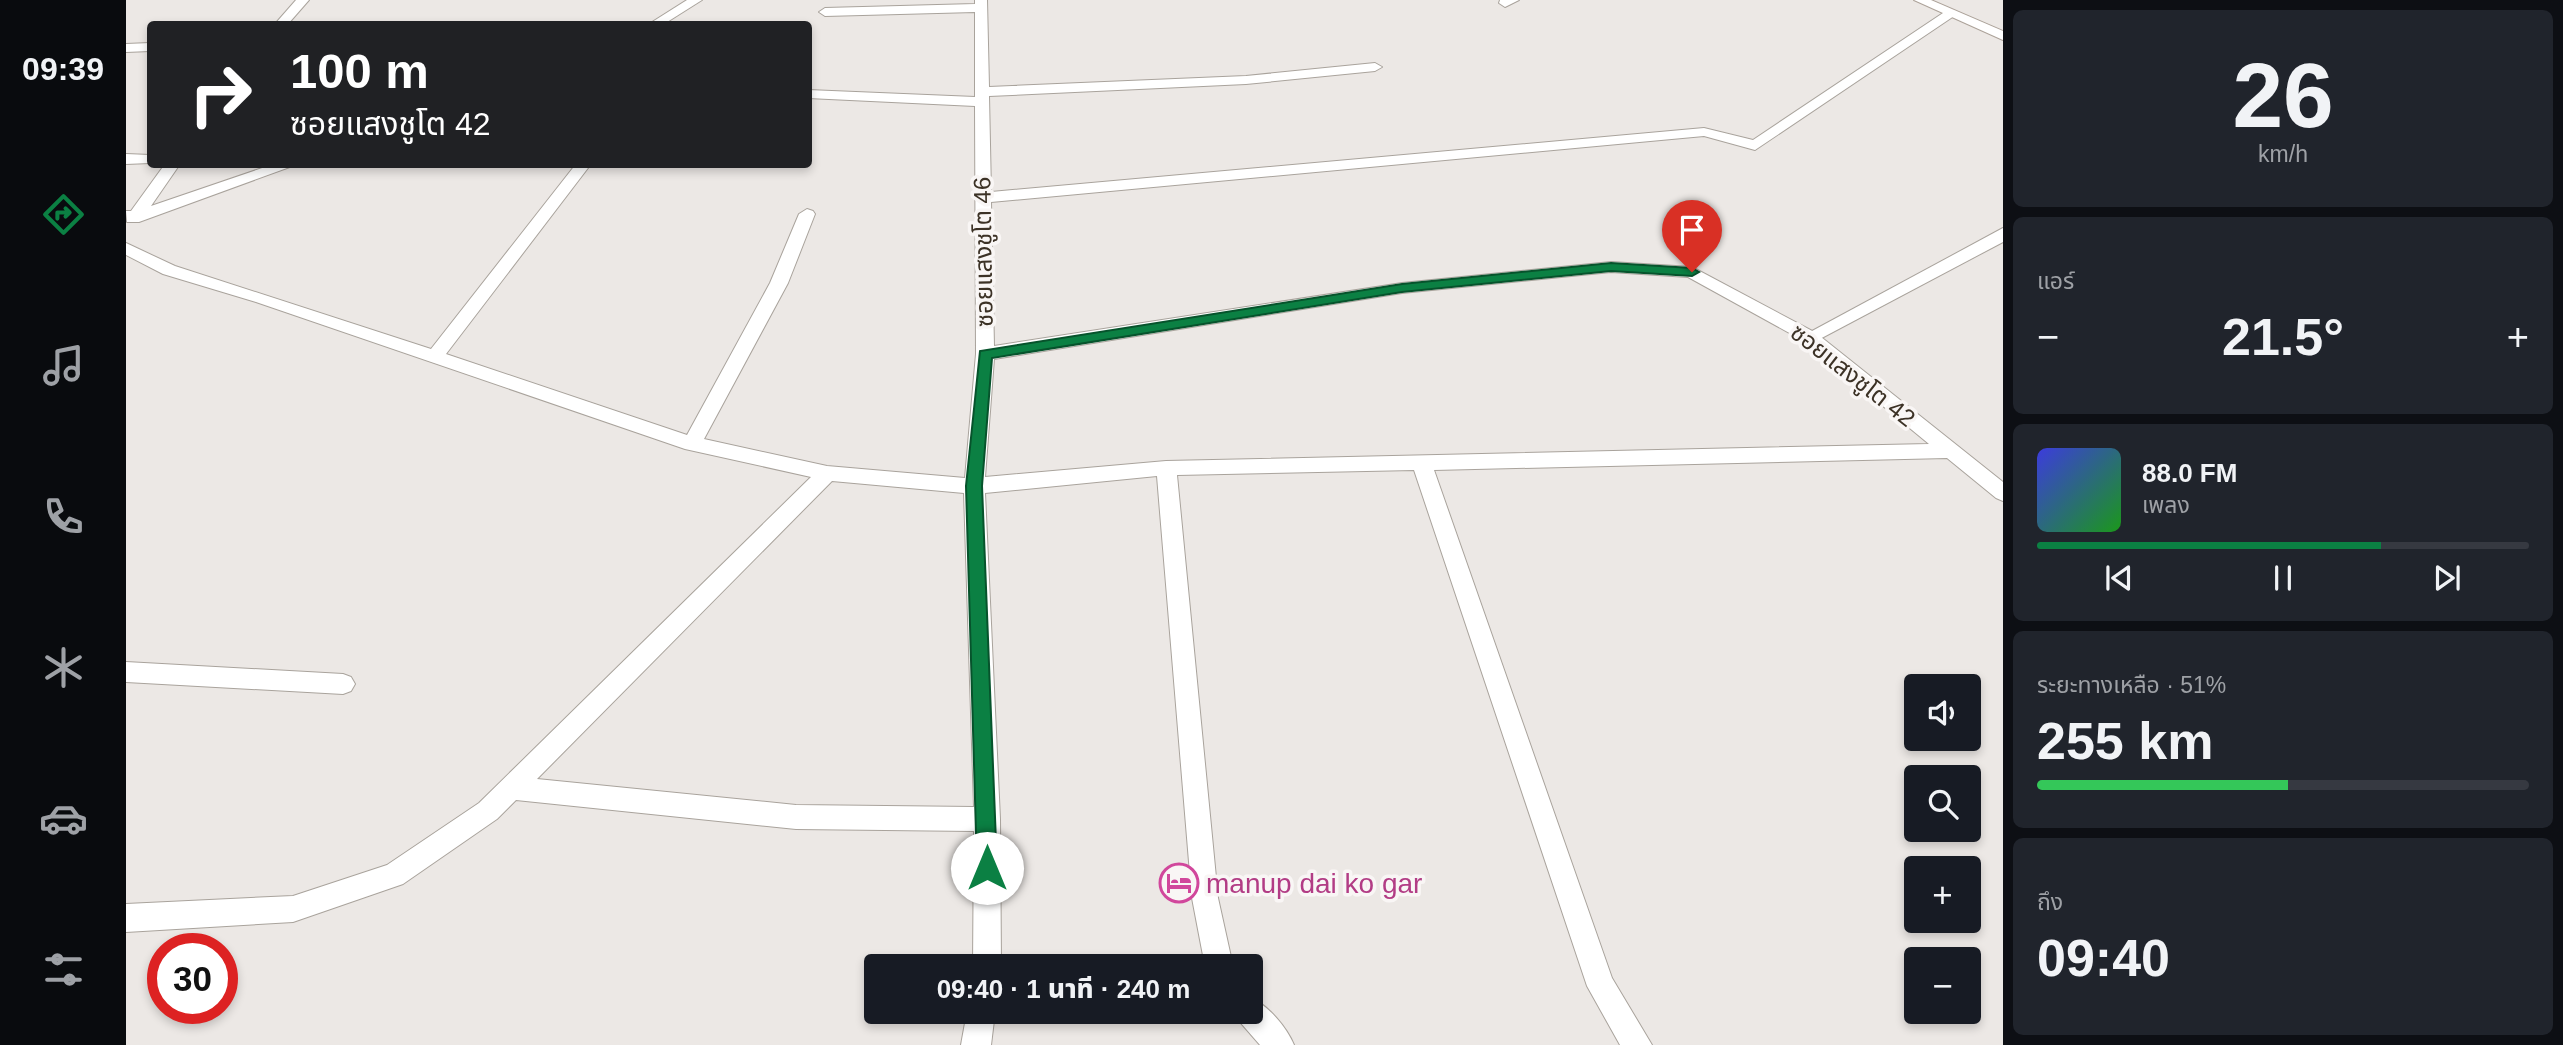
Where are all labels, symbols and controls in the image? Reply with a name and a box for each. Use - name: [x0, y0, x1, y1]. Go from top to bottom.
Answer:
- text: 100 m: [290, 44, 429, 98]
- text: 26: [2232, 45, 2334, 146]
- icon: right: [175, 49, 266, 140]
- text: 09:39: [22, 51, 104, 87]
- text: ซอยแสงชูโต 42: [290, 106, 491, 142]
- text: km/h: [2258, 141, 2308, 167]
- street label: ซอยแสงชูโต 46: [968, 177, 1000, 327]
- icon: directions: [39, 190, 88, 239]
- pin: [1662, 200, 1722, 272]
- icon: arrive: [1673, 211, 1711, 249]
- text: แอร์: [2037, 268, 2074, 294]
- text: 21.5°: [2222, 308, 2344, 366]
- text: −: [2037, 316, 2059, 358]
- text: +: [2507, 316, 2529, 358]
- street label: ซอยแสงชูโต 42: [1784, 318, 1921, 434]
- icon: music: [39, 341, 88, 390]
- text: 88.0 FM: [2142, 458, 2237, 488]
- icon: phone: [39, 492, 88, 541]
- text: เพลง: [2142, 492, 2190, 518]
- icon: previous: [2100, 559, 2138, 597]
- icon: pause: [2264, 559, 2302, 597]
- icon: next: [2428, 559, 2466, 597]
- icon: climate: [39, 643, 88, 692]
- text: ระยะทางเหลือ · 51%: [2037, 672, 2226, 698]
- map controls: [1904, 674, 1981, 1024]
- button: sound: [1904, 674, 1981, 751]
- text: 255 km: [2037, 712, 2213, 770]
- button: search: [1904, 765, 1981, 842]
- icon: car: [39, 794, 88, 843]
- position arrow: [950, 831, 1024, 905]
- button: +: [1904, 856, 1981, 933]
- hotel icon: manup dai ko gar: [1158, 862, 1200, 904]
- place label: manup dai ko gar: [1206, 868, 1422, 899]
- text: ถึง: [2037, 889, 2063, 915]
- text: 09:40: [2037, 929, 2170, 987]
- speed limit sign: 30: [147, 933, 238, 1024]
- icon: filters: [39, 945, 88, 994]
- button: −: [1904, 947, 1981, 1024]
- text: 09:40 · 1 นาที · 240 m: [937, 974, 1190, 1004]

